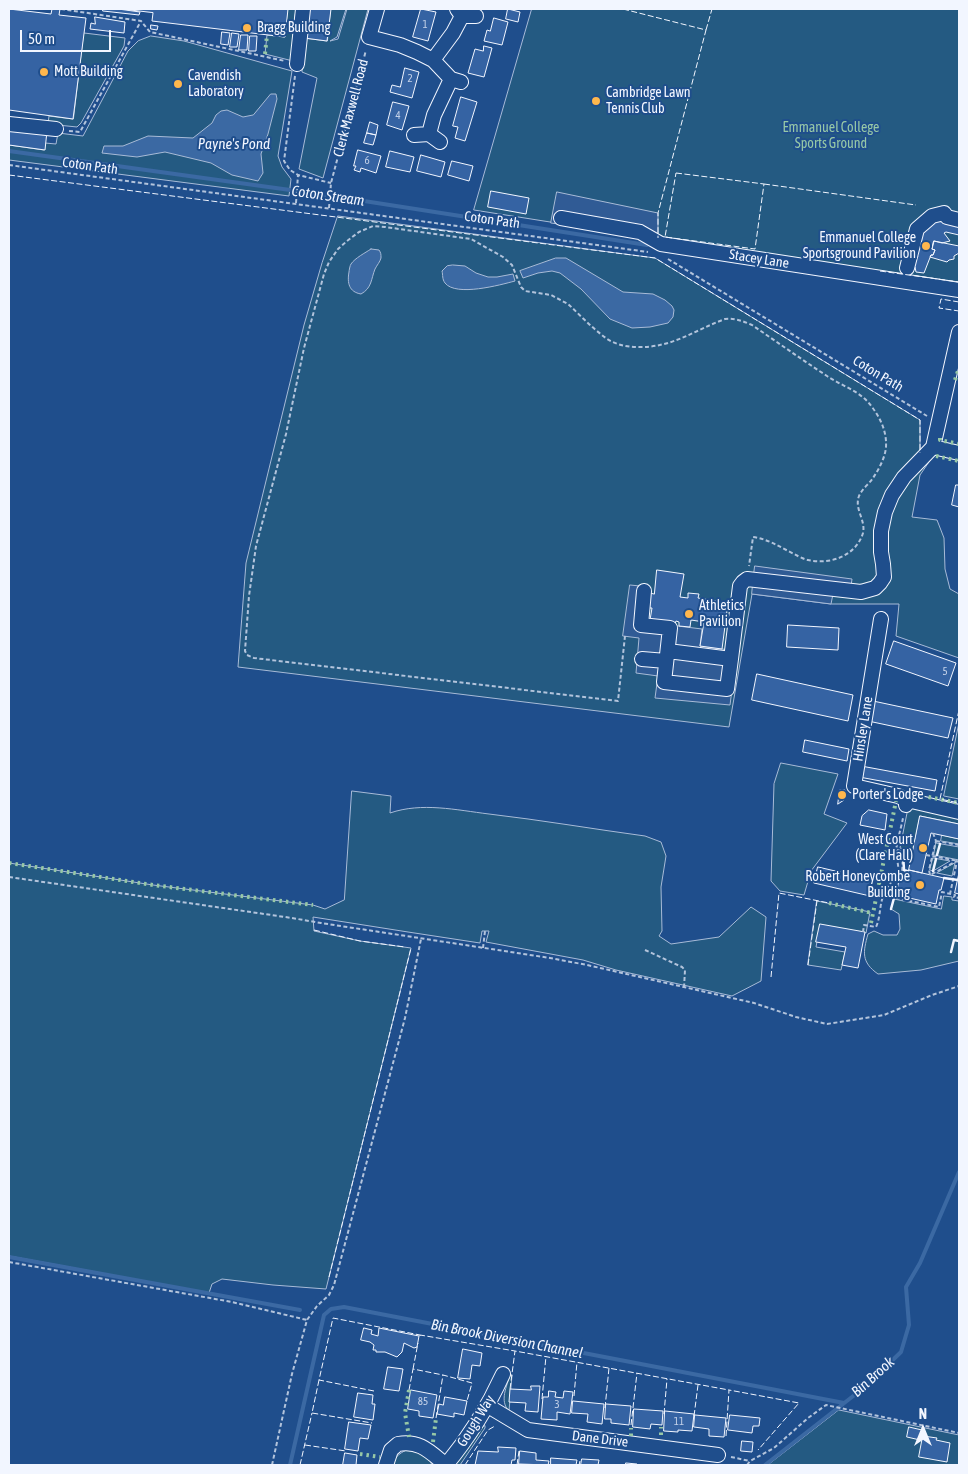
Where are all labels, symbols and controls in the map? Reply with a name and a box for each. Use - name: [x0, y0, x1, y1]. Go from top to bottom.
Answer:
- house number: 1: [422, 18, 428, 32]
- scale bar: [22, 20, 114, 52]
- place label: Bragg Building: [257, 20, 331, 36]
- marker: Bragg Building: [241, 22, 253, 34]
- text: 50 m: [28, 30, 55, 47]
- street label: Clerk Maxwell Road: [330, 57, 372, 159]
- place label: Mott Building: [54, 64, 123, 80]
- marker: Mott Building: [38, 66, 50, 78]
- place label: Cavendish Laboratory: [188, 68, 244, 100]
- house number: 2: [407, 72, 413, 86]
- marker: Cavendish Laboratory: [172, 78, 184, 90]
- place label: Cambridge Lawn Tennis Club: [606, 85, 691, 118]
- marker: Cambridge Lawn Tennis Club: [590, 95, 602, 107]
- house number: 4: [395, 109, 401, 123]
- park label: Emmanuel College Sports Ground: [783, 120, 879, 152]
- water label: Payne's Pond: [198, 135, 270, 153]
- street label: Coton Path: [61, 154, 119, 178]
- house number: 6: [364, 154, 370, 168]
- water label: Coton Stream: [290, 182, 366, 210]
- street label: Coton Path: [463, 208, 521, 232]
- place label: Emmanuel College Sportsground Pavilion: [803, 230, 916, 262]
- marker: Emmanuel College Sportsground Pavilion: [920, 240, 932, 252]
- street label: Stacey Lane: [728, 246, 790, 272]
- street label: Coton Path: [850, 352, 906, 396]
- place label: Athletics Pavilion: [699, 598, 744, 630]
- marker: Athletics Pavilion: [683, 608, 695, 620]
- house number: 5: [942, 665, 948, 679]
- street label: Hinsley Lane: [850, 695, 876, 763]
- place label: Porter's Lodge: [852, 787, 924, 803]
- marker: Porter's Lodge: [836, 789, 848, 801]
- place label: West Court (Clare Hall): [855, 832, 913, 864]
- marker: West Court (Clare Hall): [917, 842, 929, 854]
- place label: Robert Honeycombe Building: [805, 869, 910, 902]
- marker: Robert Honeycombe Building: [914, 879, 926, 891]
- water label: Bin Brook Diversion Channel: [430, 1315, 584, 1363]
- water label: Bin Brook: [848, 1353, 898, 1401]
- street label: Gough Way: [454, 1392, 498, 1450]
- house number: 85: [418, 1395, 428, 1409]
- house number: 3: [554, 1398, 560, 1412]
- north arrow: [898, 1404, 948, 1454]
- text: N: [919, 1406, 927, 1422]
- house number: 11: [674, 1415, 684, 1429]
- street label: Dane Drive: [571, 1427, 629, 1451]

